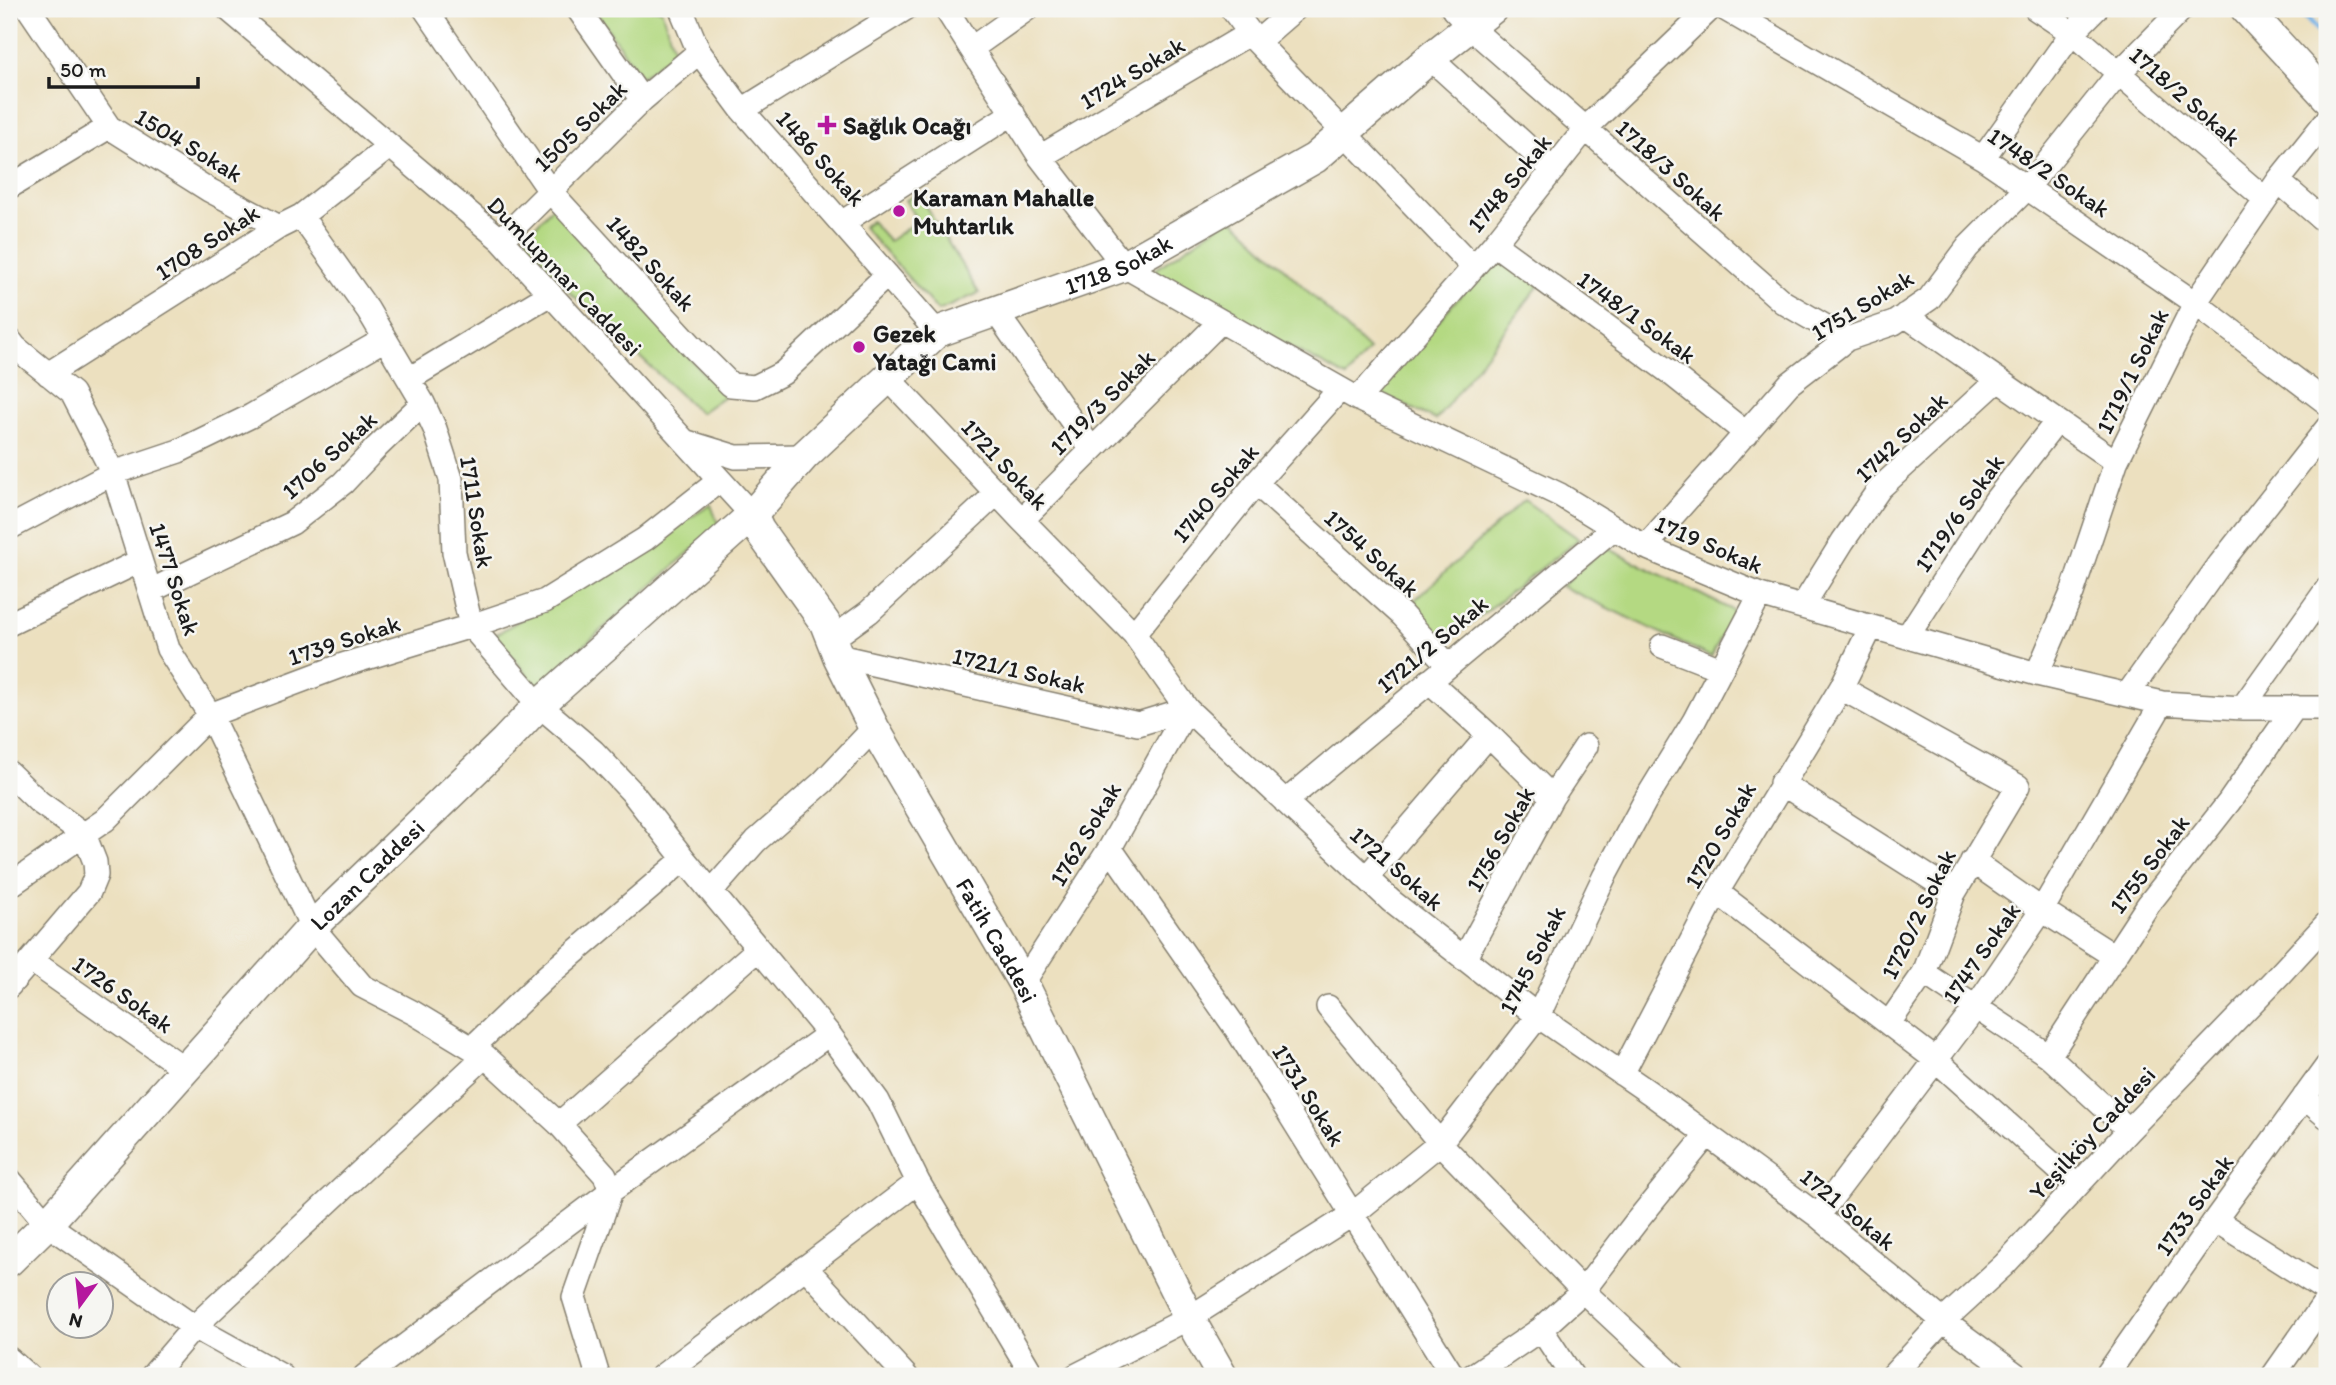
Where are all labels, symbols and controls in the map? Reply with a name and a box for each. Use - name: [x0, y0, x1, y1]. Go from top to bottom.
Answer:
- street label: 1724 Sokak: [1074, 30, 1190, 116]
- street label: 1718/2 Sokak: [2124, 40, 2246, 152]
- scale bar: [49, 46, 198, 90]
- text: 50 m: [60, 57, 107, 82]
- street label: 1505 Sokak: [527, 74, 633, 178]
- street label: 1504 Sokak: [130, 102, 248, 188]
- street label: 1486 Sokak: [770, 104, 872, 212]
- place label: Sağlık Ocağı: [843, 111, 971, 141]
- street label: 1718/3 Sokak: [1610, 113, 1732, 227]
- marker: Sağlık Ocağı: [817, 115, 837, 135]
- street label: 1748/2 Sokak: [1982, 121, 2116, 223]
- street label: 1748 Sokak: [1461, 128, 1557, 238]
- place label: Karaman Mahalle Muhtarlık: [913, 183, 1094, 240]
- street label: Dumlupınar Caddesi: [481, 190, 649, 362]
- street label: 1708 Sokak: [149, 198, 265, 286]
- marker: Karaman Mahalle Muhtarlık: [891, 203, 907, 219]
- street label: 1482 Sokak: [600, 209, 702, 317]
- street label: 1718 Sokak: [1060, 227, 1177, 300]
- street label: 1751 Sokak: [1805, 263, 1919, 347]
- street label: 1748/1 Sokak: [1572, 264, 1702, 370]
- street label: 1719/1 Sokak: [2089, 304, 2175, 438]
- place label: Gezek Yatağı Cami: [872, 319, 996, 377]
- marker: Gezek Yatağı Cami: [851, 339, 867, 355]
- street label: 1719/3 Sokak: [1043, 343, 1161, 461]
- street label: 1742 Sokak: [1849, 386, 1953, 488]
- street label: 1706 Sokak: [275, 405, 383, 505]
- street label: 1721 Sokak: [955, 412, 1055, 516]
- street label: 1740 Sokak: [1165, 438, 1265, 548]
- street label: 1719/6 Sokak: [1908, 449, 2010, 577]
- street label: 1711 Sokak: [454, 454, 500, 570]
- street label: 1754 Sokak: [1319, 503, 1425, 603]
- street label: 1719 Sokak: [1651, 508, 1767, 580]
- street label: 1477 Sokak: [143, 519, 207, 639]
- street label: 1721/2 Sokak: [1370, 589, 1494, 699]
- street label: 1739 Sokak: [284, 608, 404, 672]
- street label: 1721/1 Sokak: [950, 641, 1088, 699]
- street label: 1762 Sokak: [1043, 777, 1127, 891]
- street label: 1720 Sokak: [1678, 777, 1762, 893]
- street label: 1756 Sokak: [1459, 781, 1541, 897]
- street label: 1755 Sokak: [2103, 809, 2195, 919]
- street label: Lozan Caddesi: [303, 813, 430, 936]
- street label: 1721 Sokak: [1344, 820, 1450, 916]
- street label: 1720/2 Sokak: [1874, 844, 1962, 984]
- street label: Fatih Caddesi: [950, 873, 1045, 1007]
- street label: 1747 Sokak: [1936, 897, 2026, 1009]
- street label: 1745 Sokak: [1492, 901, 1572, 1019]
- street label: 1726 Sokak: [67, 949, 179, 1039]
- street label: 1731 Sokak: [1266, 1039, 1352, 1151]
- street label: Yeşilköy Caddesi: [2023, 1060, 2161, 1206]
- street label: 1733 Sokak: [2149, 1149, 2239, 1261]
- street label: 1721 Sokak: [1794, 1162, 1902, 1256]
- north arrow: [46, 1270, 116, 1340]
- text: N: [67, 1308, 85, 1334]

